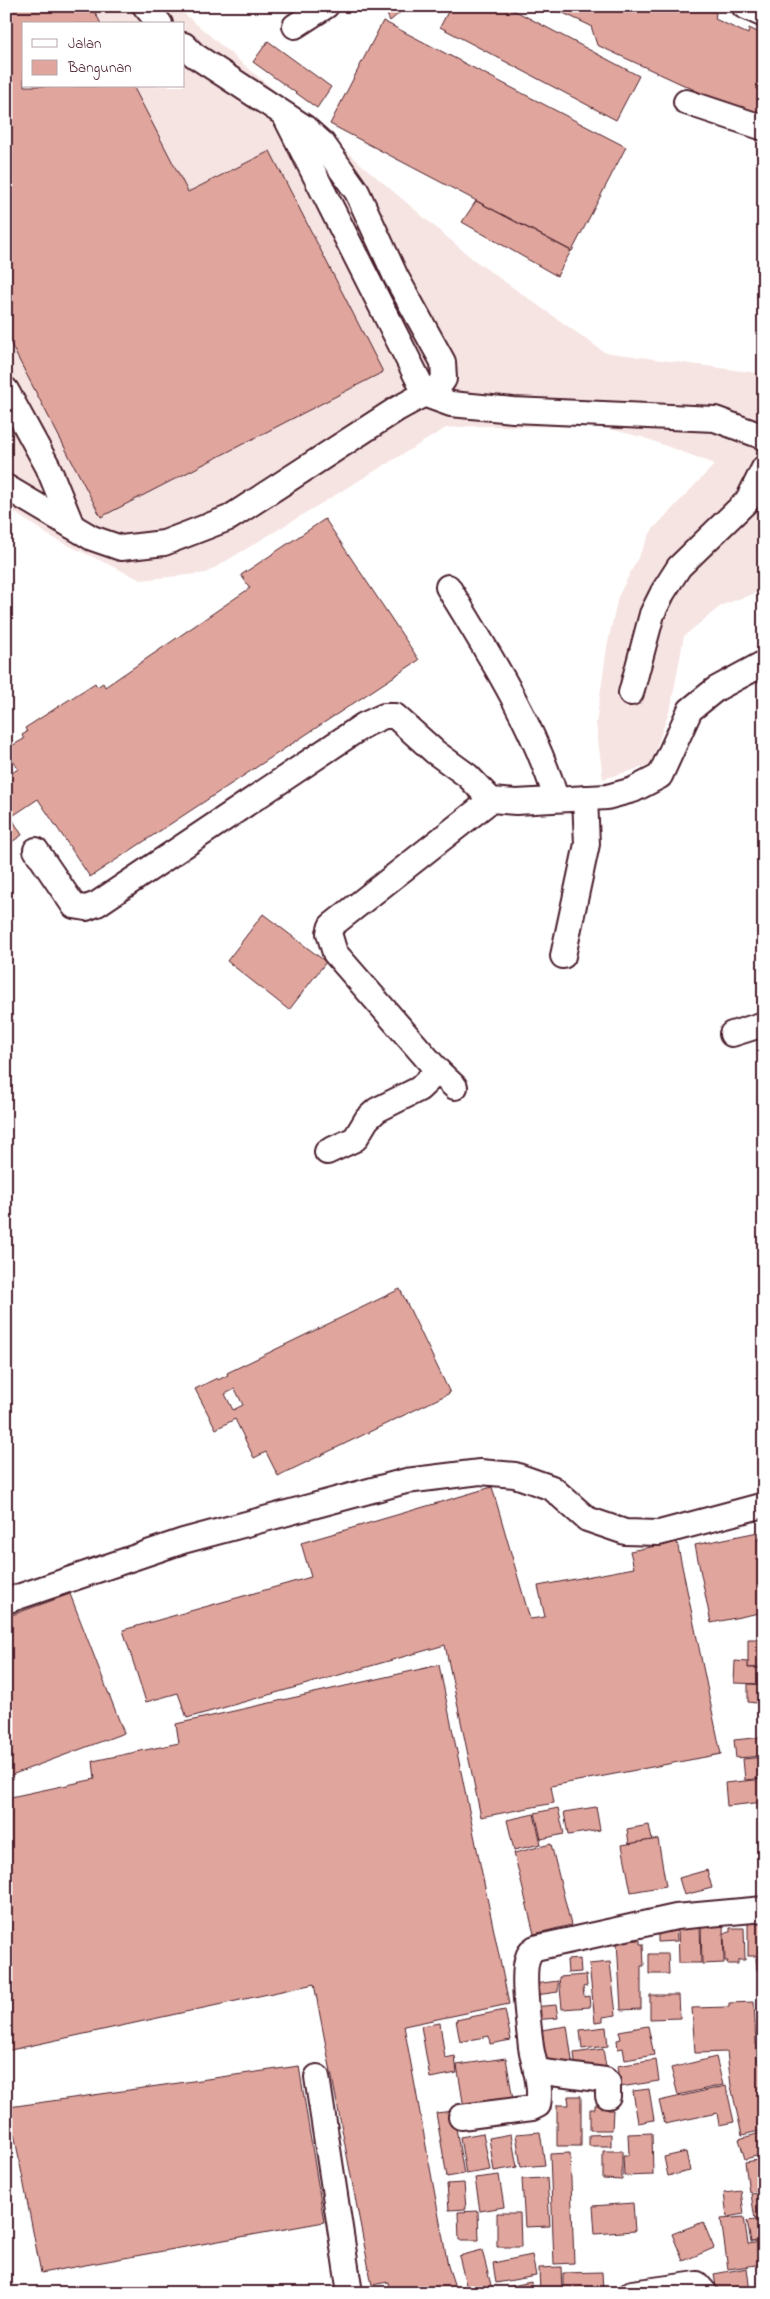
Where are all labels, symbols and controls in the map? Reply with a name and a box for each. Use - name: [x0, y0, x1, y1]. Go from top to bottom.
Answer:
- legend: [22, 22, 185, 88]
- text: Jalan: [68, 33, 101, 55]
- text: Bangunan: [67, 57, 132, 80]

